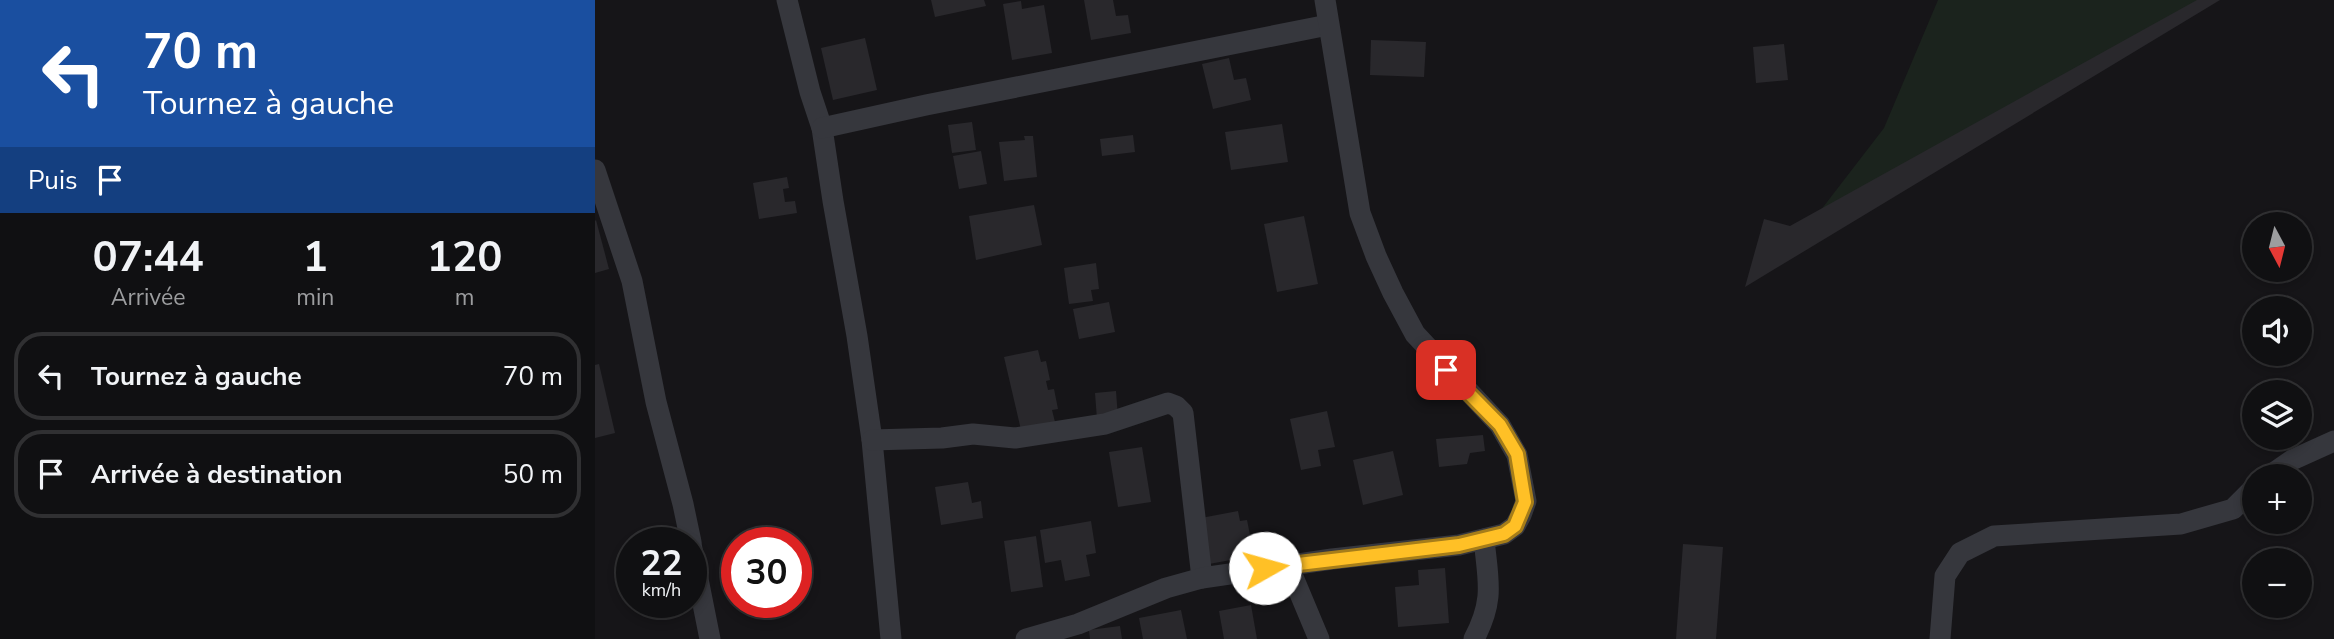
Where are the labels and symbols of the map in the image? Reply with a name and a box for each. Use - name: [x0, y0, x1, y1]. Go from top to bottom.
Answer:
- north arrow: [2242, 212, 2312, 282]
- pin: [1416, 340, 1476, 400]
- speed limit sign: 30: [721, 527, 812, 618]
- position arrow: [1228, 531, 1302, 605]

